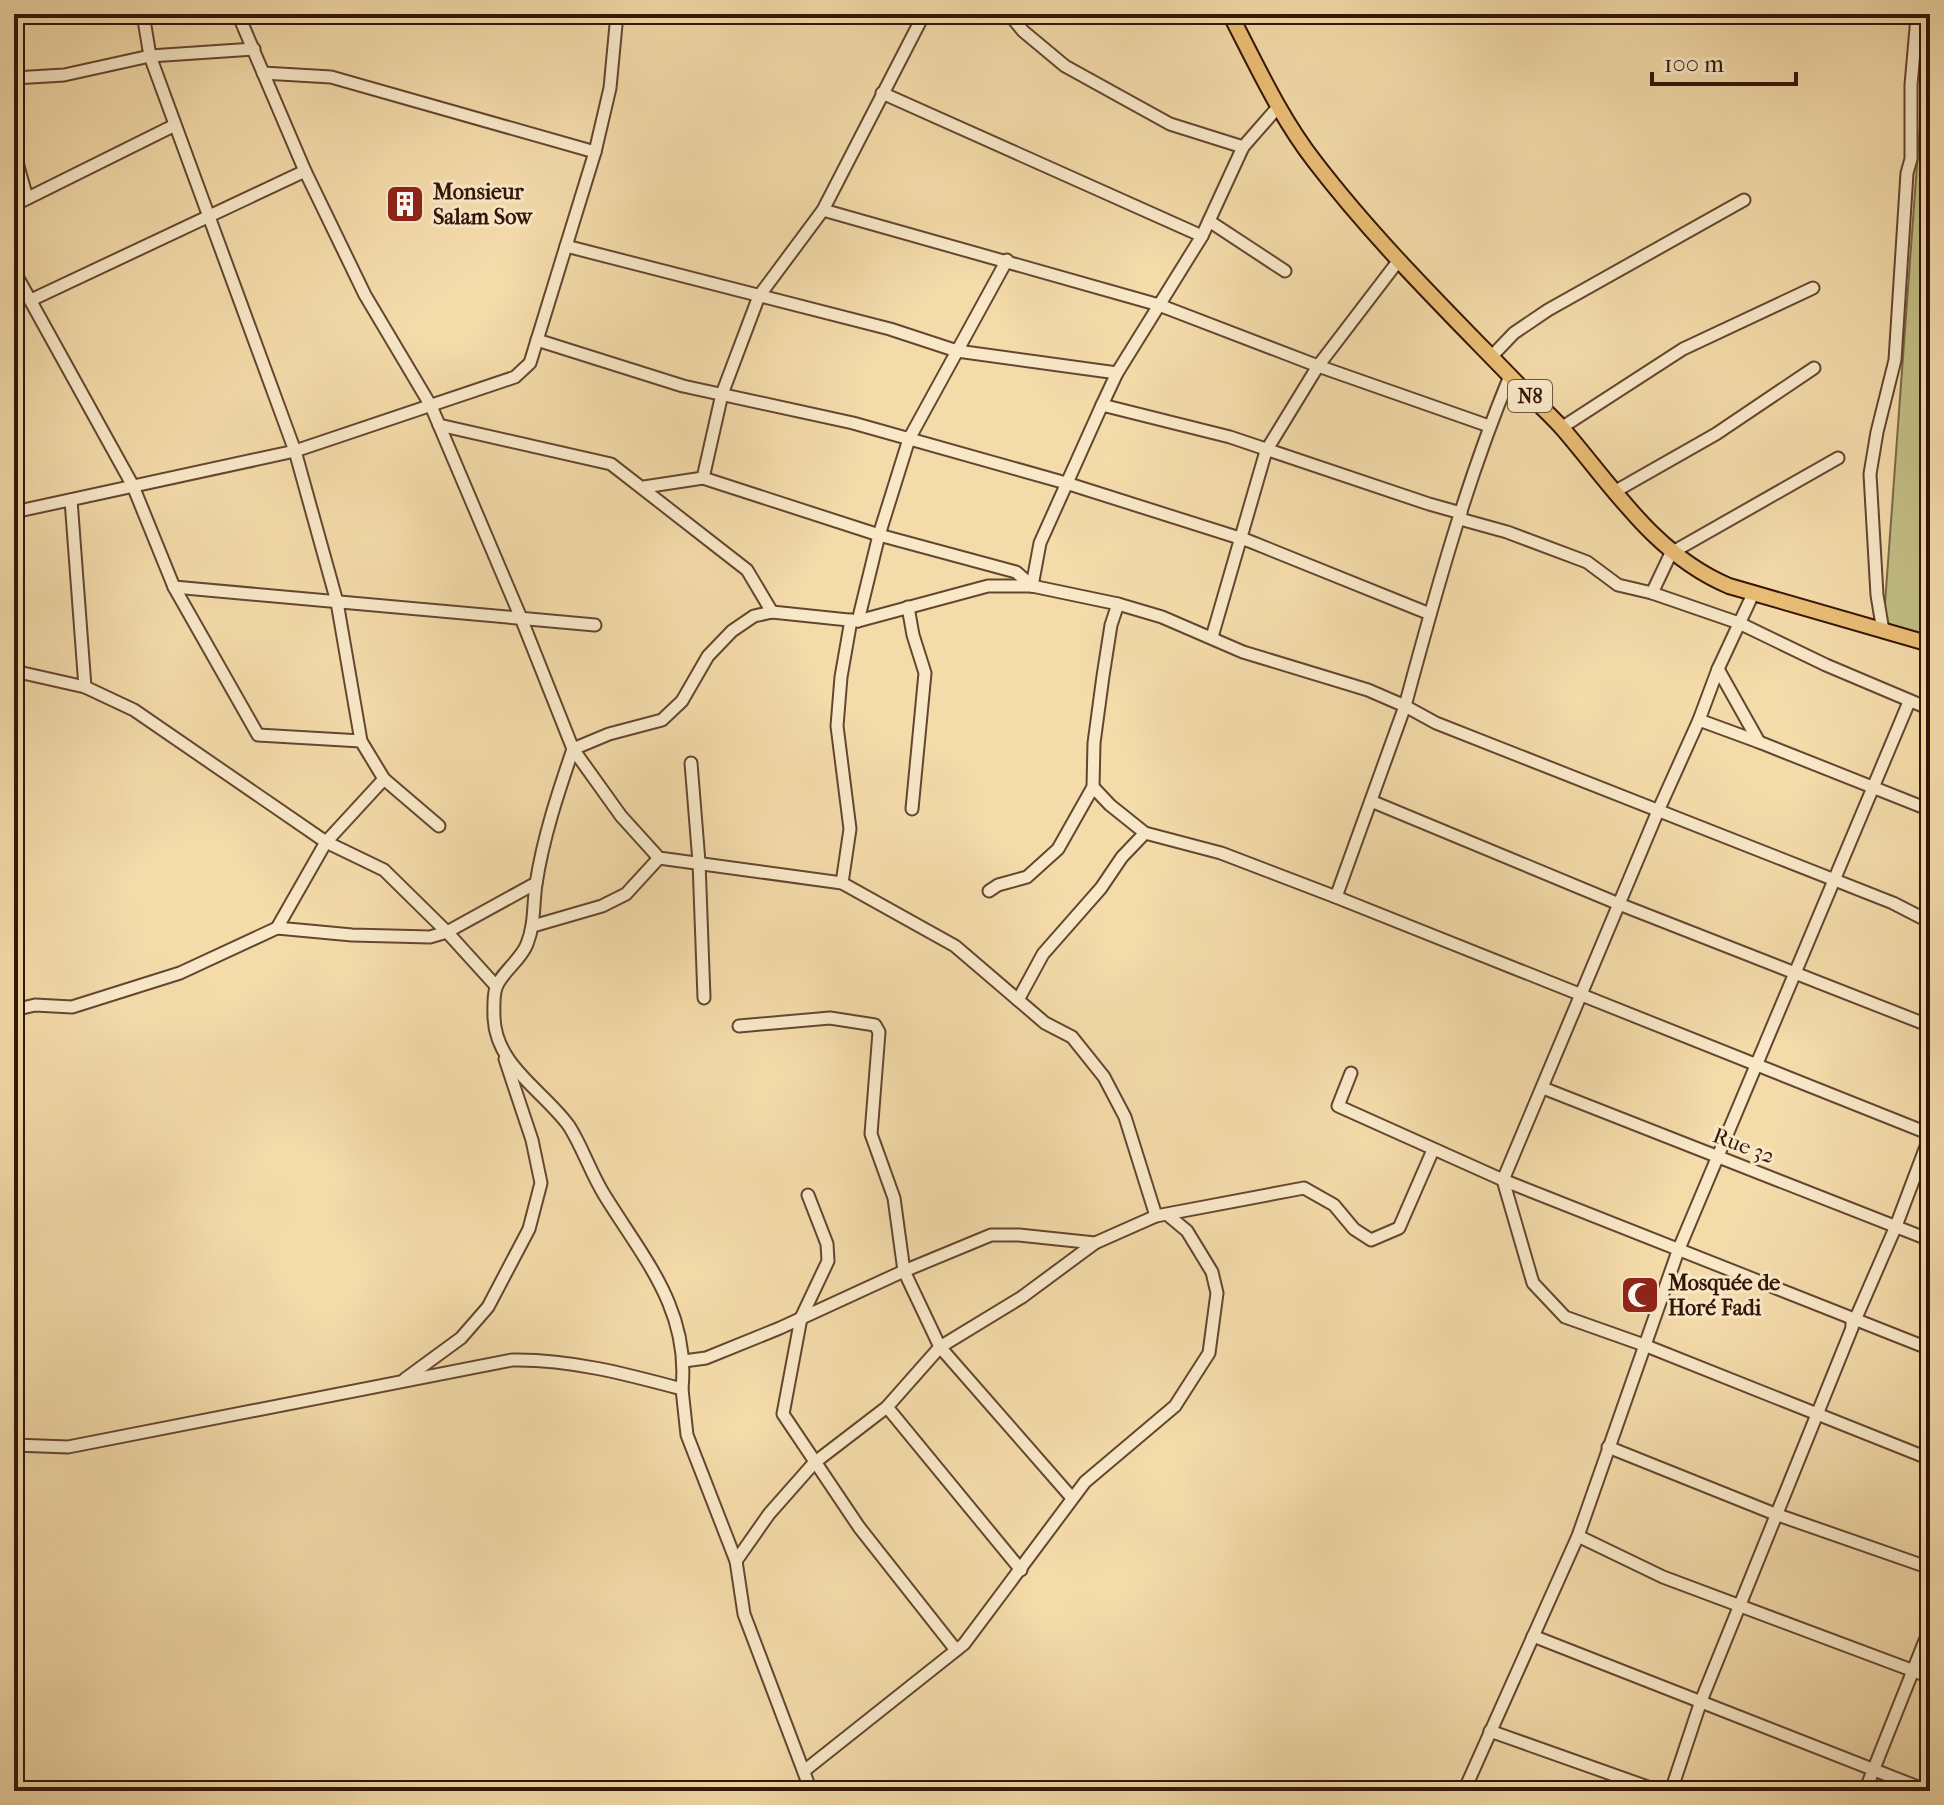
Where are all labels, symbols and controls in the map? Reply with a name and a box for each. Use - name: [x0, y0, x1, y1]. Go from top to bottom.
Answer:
- scale bar: [1652, 36, 1796, 86]
- text: 100 m: [1664, 50, 1724, 78]
- place label: Monsieur Salam Sow: [432, 179, 534, 230]
- building icon: Monsieur Salam Sow: [384, 183, 426, 225]
- road number: N8: [1508, 380, 1552, 412]
- street label: Rue 32: [1709, 1122, 1778, 1170]
- place label: Mosquée de Horé Fadi: [1667, 1270, 1780, 1321]
- mosque icon: Mosquée de Horé Fadi: [1619, 1274, 1661, 1316]

